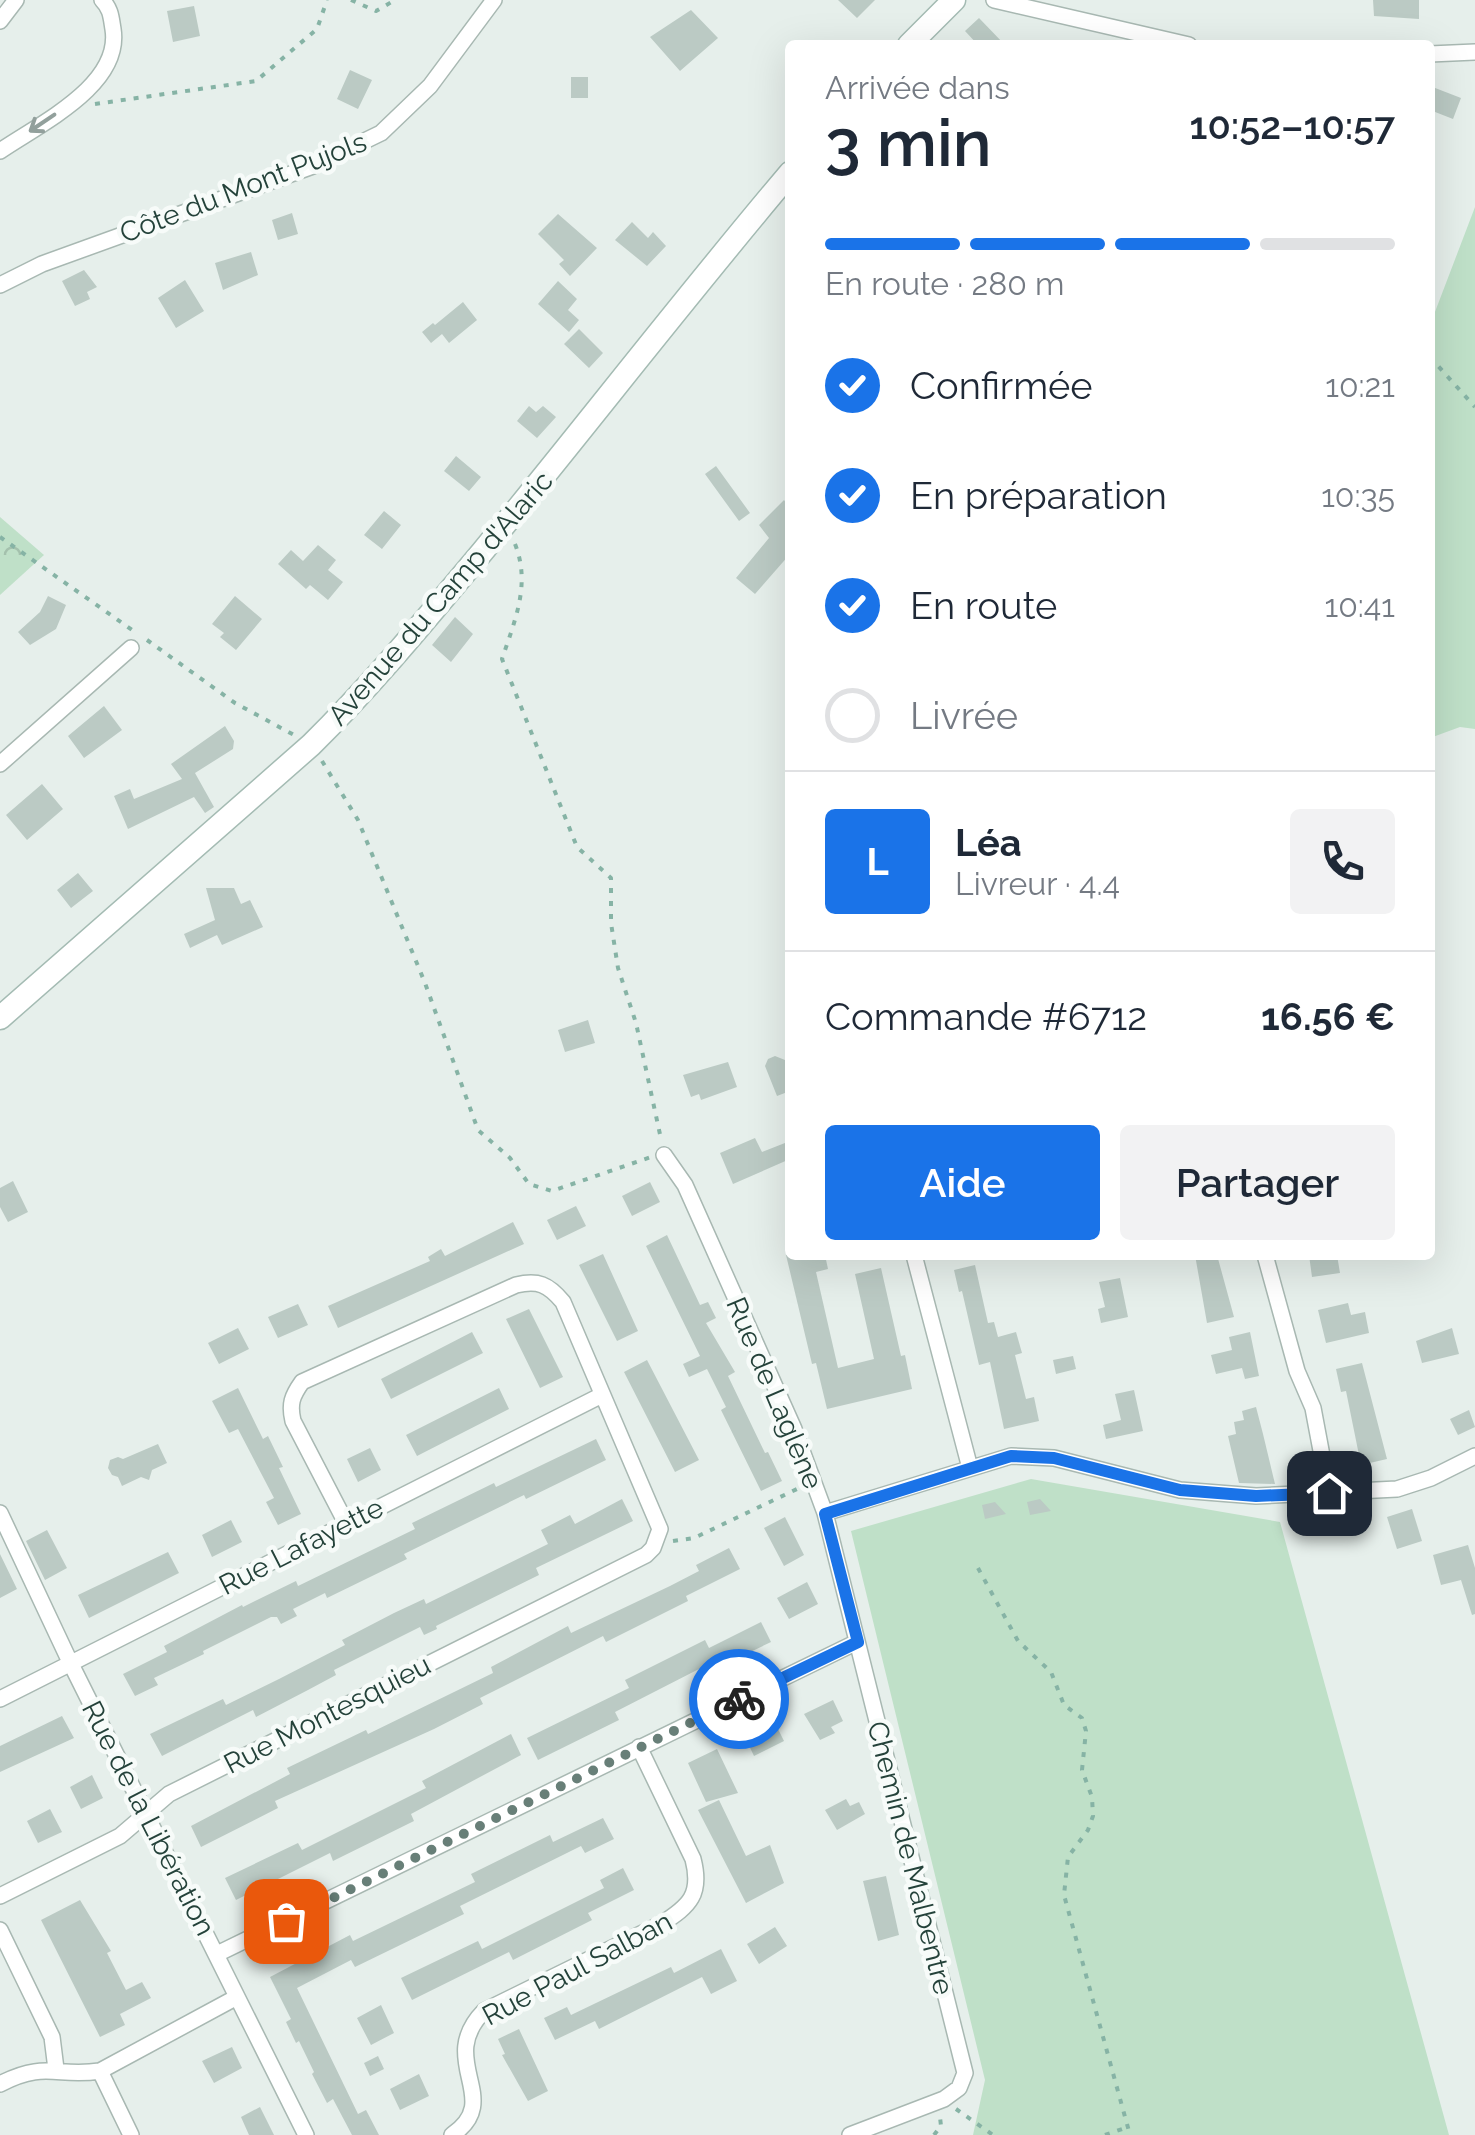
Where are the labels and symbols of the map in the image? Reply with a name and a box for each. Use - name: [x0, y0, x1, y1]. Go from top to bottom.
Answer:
- one-way arrow: [28, 112, 56, 133]
- street label: Côte du Mont Pujols: [115, 125, 371, 250]
- street label: Avenue du Camp d'Alaric: [321, 465, 560, 732]
- street label: Rue de Laglène: [719, 1292, 830, 1494]
- pin: [1287, 1451, 1372, 1536]
- street label: Rue Lafayette: [214, 1491, 389, 1602]
- street label: Rue Montesquieu: [218, 1648, 436, 1781]
- courier: [689, 1649, 789, 1749]
- street label: Rue de la Libération: [75, 1695, 222, 1941]
- street label: Chemin de Malbentre: [861, 1718, 960, 1998]
- pin: [244, 1879, 329, 1964]
- street label: Rue Paul Salban: [477, 1905, 678, 2032]

